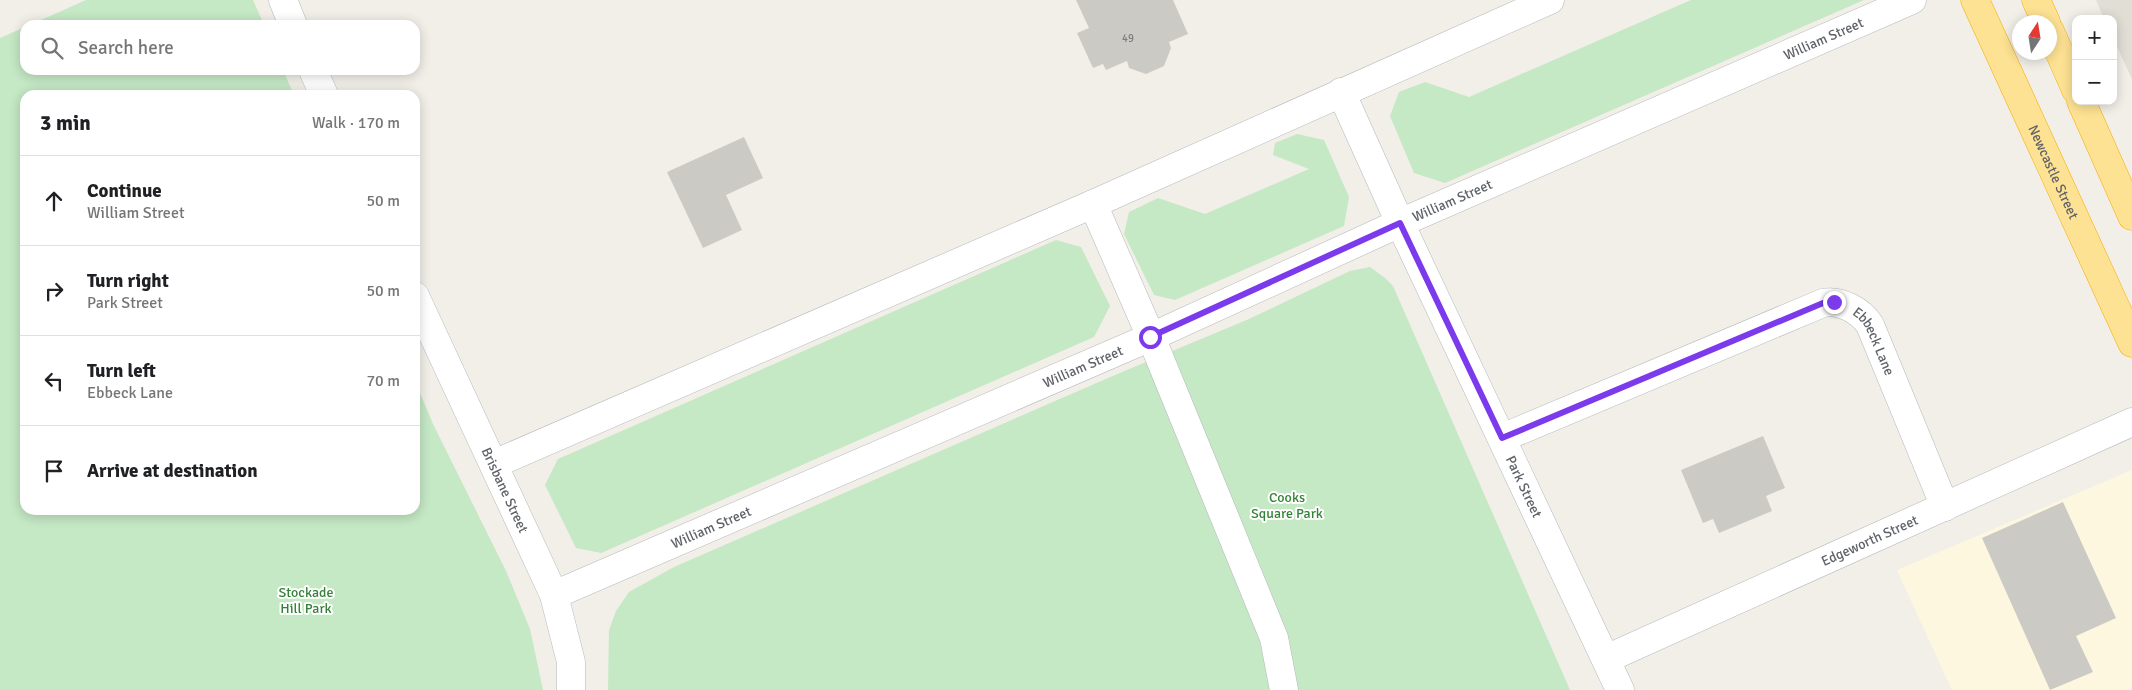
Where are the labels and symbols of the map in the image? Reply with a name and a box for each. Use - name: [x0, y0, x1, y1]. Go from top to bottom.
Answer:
- street label: William Street: [1781, 14, 1866, 64]
- north arrow: [2012, 15, 2057, 60]
- house number: 49: [1122, 32, 1134, 45]
- street label: Newcastle Street: [2024, 122, 2082, 222]
- street label: William Street: [1410, 176, 1495, 226]
- route end: [1823, 291, 1846, 314]
- street label: Ebbeck Lane: [1849, 304, 1898, 378]
- route start: [1139, 326, 1162, 349]
- street label: William Street: [1040, 342, 1126, 392]
- street label: Brisbane Street: [478, 445, 532, 536]
- street label: Park Street: [1502, 453, 1546, 521]
- park label: Cooks Square Park: [1251, 489, 1323, 522]
- street label: William Street: [669, 503, 754, 552]
- street label: Edgeworth Street: [1819, 512, 1921, 570]
- park label: Stockade Hill Park: [279, 584, 333, 617]

